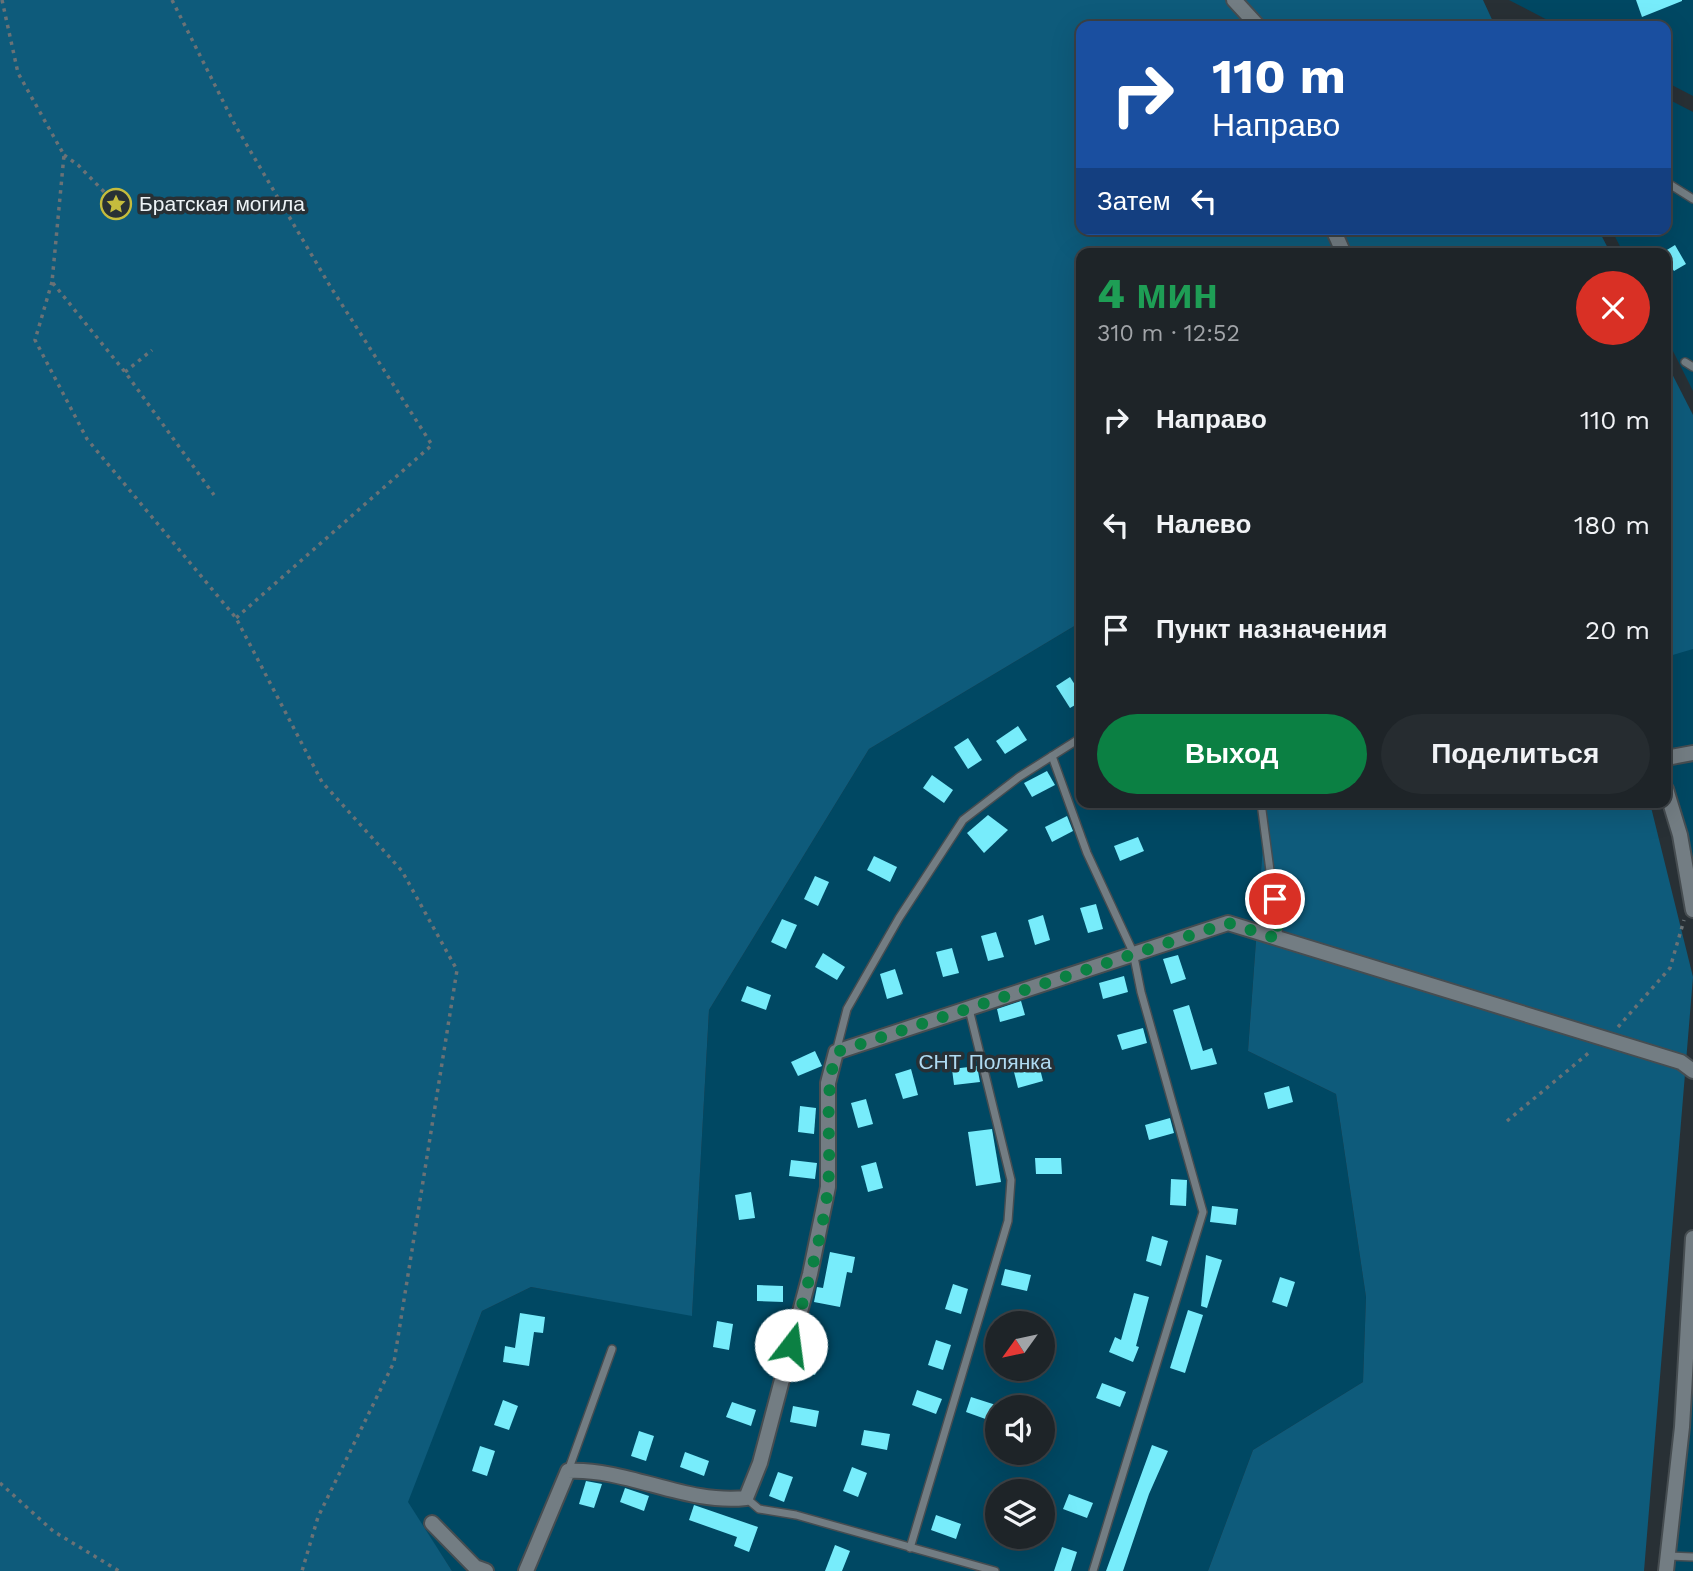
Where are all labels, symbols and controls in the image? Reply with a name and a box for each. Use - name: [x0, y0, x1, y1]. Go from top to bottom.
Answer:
- text: 110 m: [1212, 47, 1346, 105]
- icon: right: [1097, 49, 1188, 140]
- text: Направо: [1212, 106, 1340, 144]
- icon: left: [1185, 182, 1223, 220]
- text: Затем: [1097, 186, 1171, 216]
- place icon: Братская могила: [99, 187, 133, 221]
- place label: Братская могила: [139, 191, 305, 216]
- text: 4 мин: [1097, 269, 1218, 318]
- button: close: [1576, 271, 1650, 345]
- text: 310 m · 12:52: [1097, 320, 1240, 347]
- icon: right: [1097, 401, 1135, 439]
- text: Направо: [1156, 404, 1267, 434]
- text: 110 m: [1580, 405, 1650, 435]
- icon: left: [1097, 506, 1135, 544]
- text: Налево: [1156, 509, 1251, 539]
- text: 180 m: [1574, 510, 1650, 540]
- icon: arrive: [1097, 611, 1135, 649]
- text: Пункт назначения: [1156, 614, 1387, 644]
- text: 20 m: [1585, 615, 1650, 645]
- button: Выход: [1097, 714, 1367, 794]
- button: Поделиться: [1381, 714, 1650, 794]
- pin: [1245, 869, 1305, 929]
- icon: arrive: [1256, 880, 1294, 918]
- park label: СНТ Полянка: [918, 1049, 1052, 1074]
- position arrow: [754, 1308, 828, 1382]
- north arrow: [985, 1311, 1055, 1381]
- map controls: [985, 1311, 1055, 1549]
- button: sound: [985, 1395, 1055, 1465]
- button: layers: [985, 1479, 1055, 1549]

